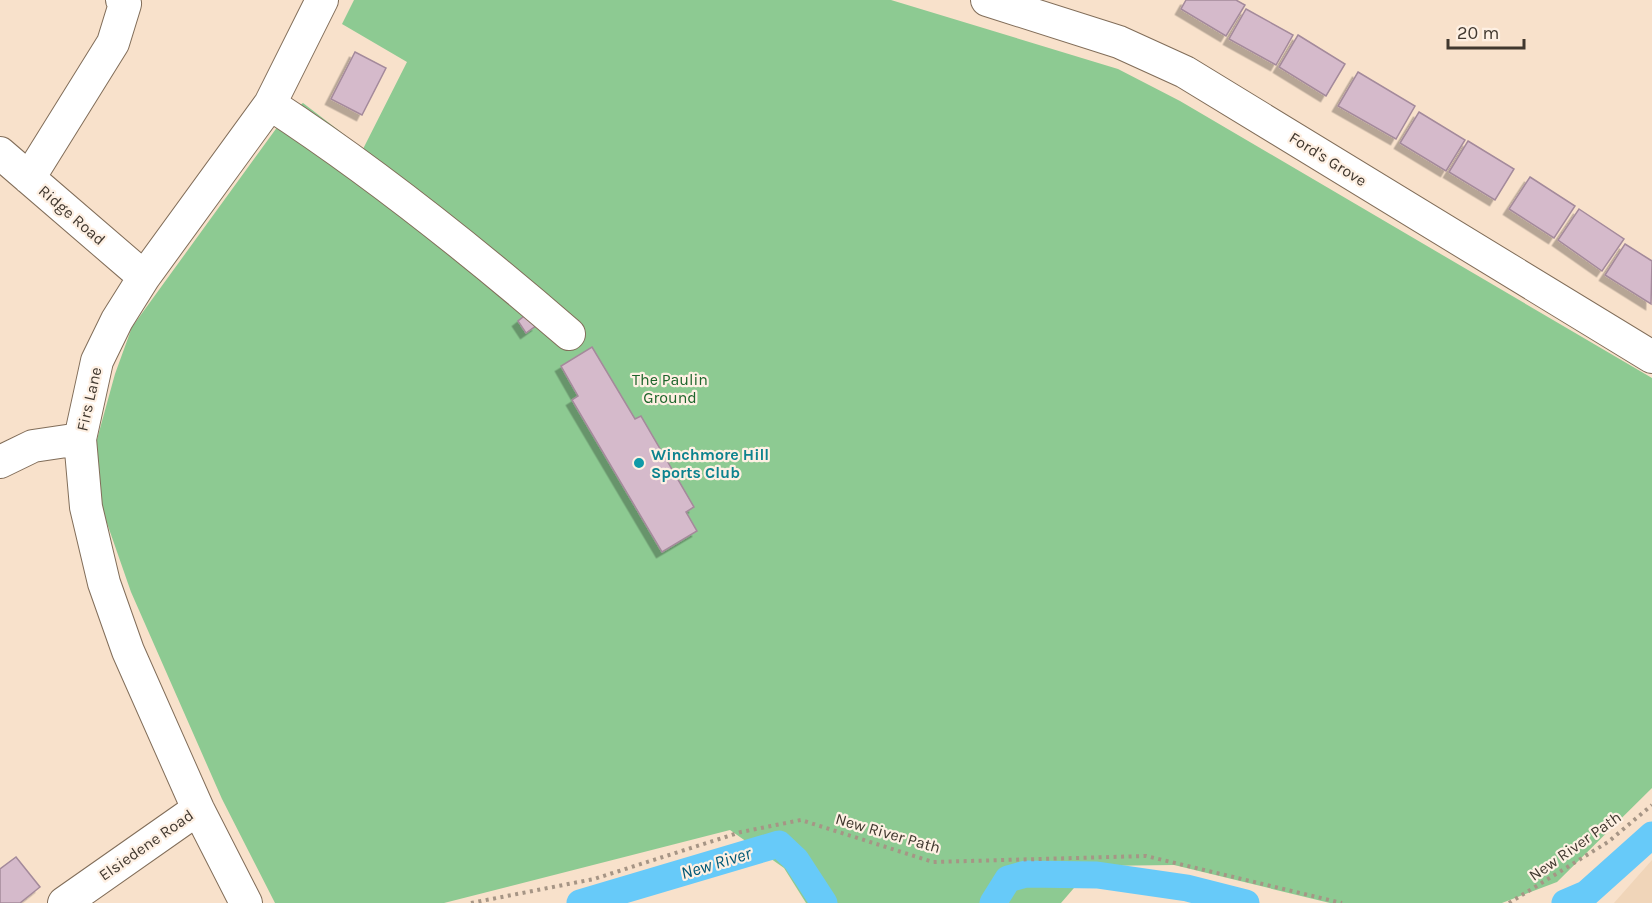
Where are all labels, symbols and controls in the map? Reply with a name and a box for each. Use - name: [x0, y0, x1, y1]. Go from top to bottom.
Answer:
- scale bar: [1448, 12, 1524, 50]
- text: 20 m: [1457, 22, 1499, 44]
- street label: Ford's Grove: [1286, 128, 1370, 190]
- street label: Ridge Road: [35, 181, 109, 249]
- street label: Firs Lane: [72, 365, 106, 433]
- park label: The Paulin Ground: [632, 370, 708, 407]
- place label: Winchmore Hill Sports Club: [651, 445, 769, 482]
- marker: Winchmore Hill Sports Club: [632, 456, 646, 470]
- street label: Elsiedene Road: [95, 805, 197, 885]
- street label: New River Path: [1525, 807, 1625, 885]
- street label: New River Path: [833, 809, 943, 857]
- water label: New River: [678, 842, 755, 884]

